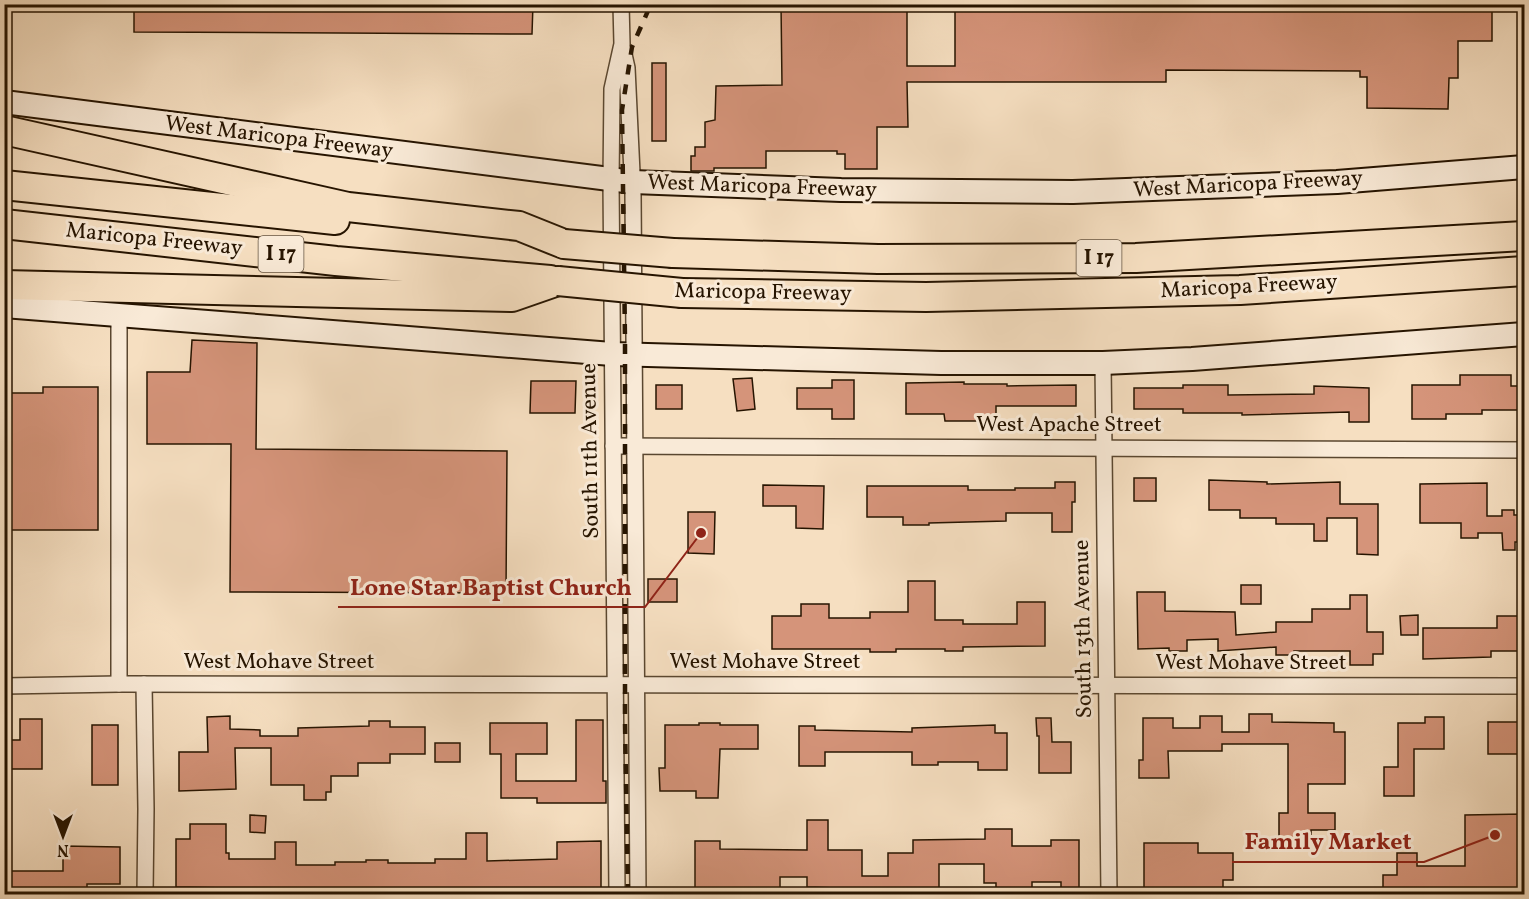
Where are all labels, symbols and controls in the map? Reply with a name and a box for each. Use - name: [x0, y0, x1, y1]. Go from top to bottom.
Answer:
- street label: West Maricopa Freeway: [163, 109, 395, 167]
- street label: West Maricopa Freeway: [1132, 164, 1364, 206]
- street label: West Maricopa Freeway: [647, 167, 877, 207]
- street label: Maricopa Freeway: [64, 215, 244, 265]
- road number: I 17: [258, 236, 304, 272]
- road number: I 17: [1076, 240, 1122, 276]
- street label: Maricopa Freeway: [1160, 267, 1339, 307]
- street label: Maricopa Freeway: [674, 276, 852, 310]
- street label: South 11th Avenue: [574, 363, 608, 539]
- street label: West Apache Street: [976, 410, 1162, 441]
- street label: South 13th Avenue: [1067, 539, 1101, 719]
- callout: Lone Star Baptist Church: [338, 565, 645, 607]
- text: Lone Star Baptist Church: [350, 572, 632, 606]
- street label: West Mohave Street: [183, 647, 375, 678]
- street label: West Mohave Street: [669, 647, 861, 678]
- street label: West Mohave Street: [1155, 648, 1347, 679]
- north arrow: [33, 806, 93, 866]
- callout: Family Market: [1232, 820, 1424, 862]
- text: Family Market: [1245, 826, 1411, 860]
- text: N: [57, 838, 69, 860]

